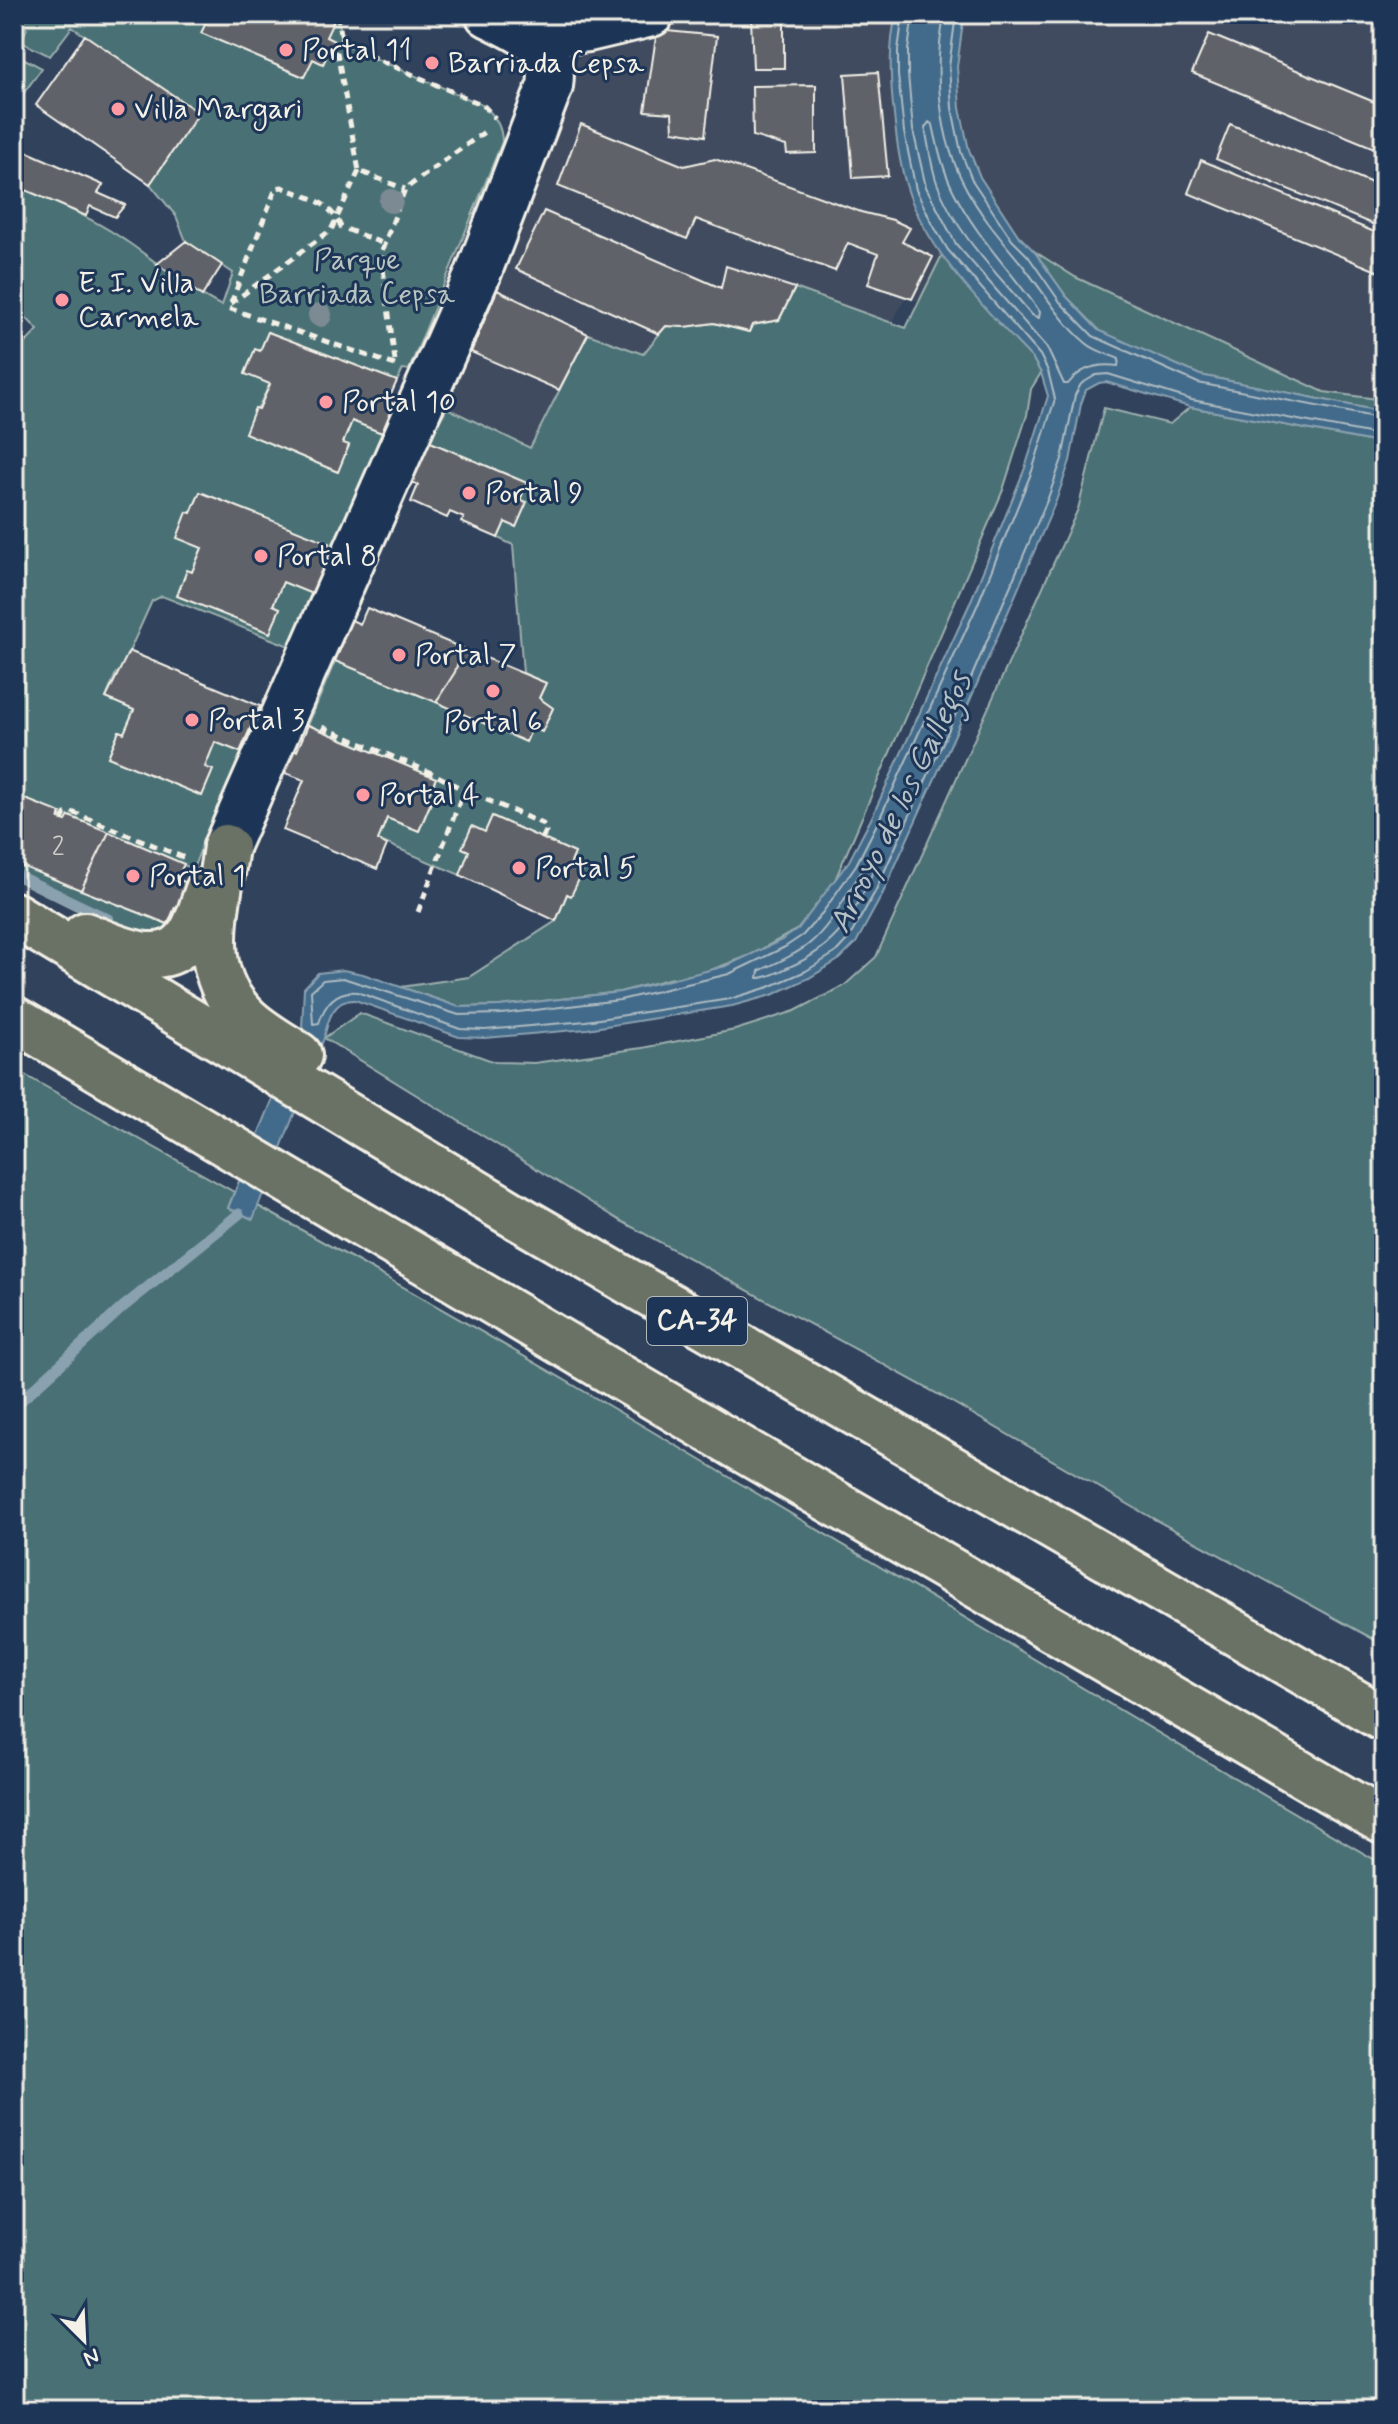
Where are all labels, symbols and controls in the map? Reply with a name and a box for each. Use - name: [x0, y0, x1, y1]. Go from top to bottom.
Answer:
- place label: Portal 11: [302, 31, 412, 70]
- marker: Portal 11: [277, 41, 295, 59]
- place label: Barriada Cepsa: [448, 44, 645, 83]
- marker: Barriada Cepsa: [423, 54, 441, 72]
- place label: Villa Margari: [134, 90, 302, 131]
- marker: Villa Margari: [109, 100, 127, 118]
- park label: Parque Barriada Cepsa: [259, 241, 456, 314]
- place label: E. I. Villa Carmela: [78, 264, 200, 337]
- marker: E. I. Villa Carmela: [53, 291, 71, 309]
- place label: Portal 10: [342, 383, 456, 422]
- marker: Portal 10: [317, 393, 335, 411]
- place label: Portal 9: [485, 474, 583, 513]
- marker: Portal 9: [460, 484, 478, 502]
- place label: Portal 8: [277, 537, 377, 576]
- marker: Portal 8: [252, 547, 270, 565]
- place label: Portal 7: [415, 636, 517, 675]
- marker: Portal 7: [390, 646, 408, 664]
- water label: Arroyo de los Gallegos: [820, 664, 987, 942]
- marker: Portal 6: [484, 682, 502, 700]
- place label: Portal 3: [208, 701, 305, 740]
- place label: Portal 6: [444, 703, 542, 742]
- marker: Portal 3: [183, 711, 201, 729]
- place label: Portal 4: [379, 776, 480, 815]
- marker: Portal 4: [354, 786, 372, 804]
- house number: 2: [52, 831, 65, 865]
- place label: Portal 5: [535, 849, 636, 888]
- place label: Portal 1: [149, 857, 246, 896]
- marker: Portal 5: [510, 859, 528, 877]
- marker: Portal 1: [124, 867, 142, 885]
- road number: CA-34: [647, 1297, 747, 1345]
- north arrow: [44, 2300, 124, 2380]
- text: N: [79, 2341, 104, 2372]

